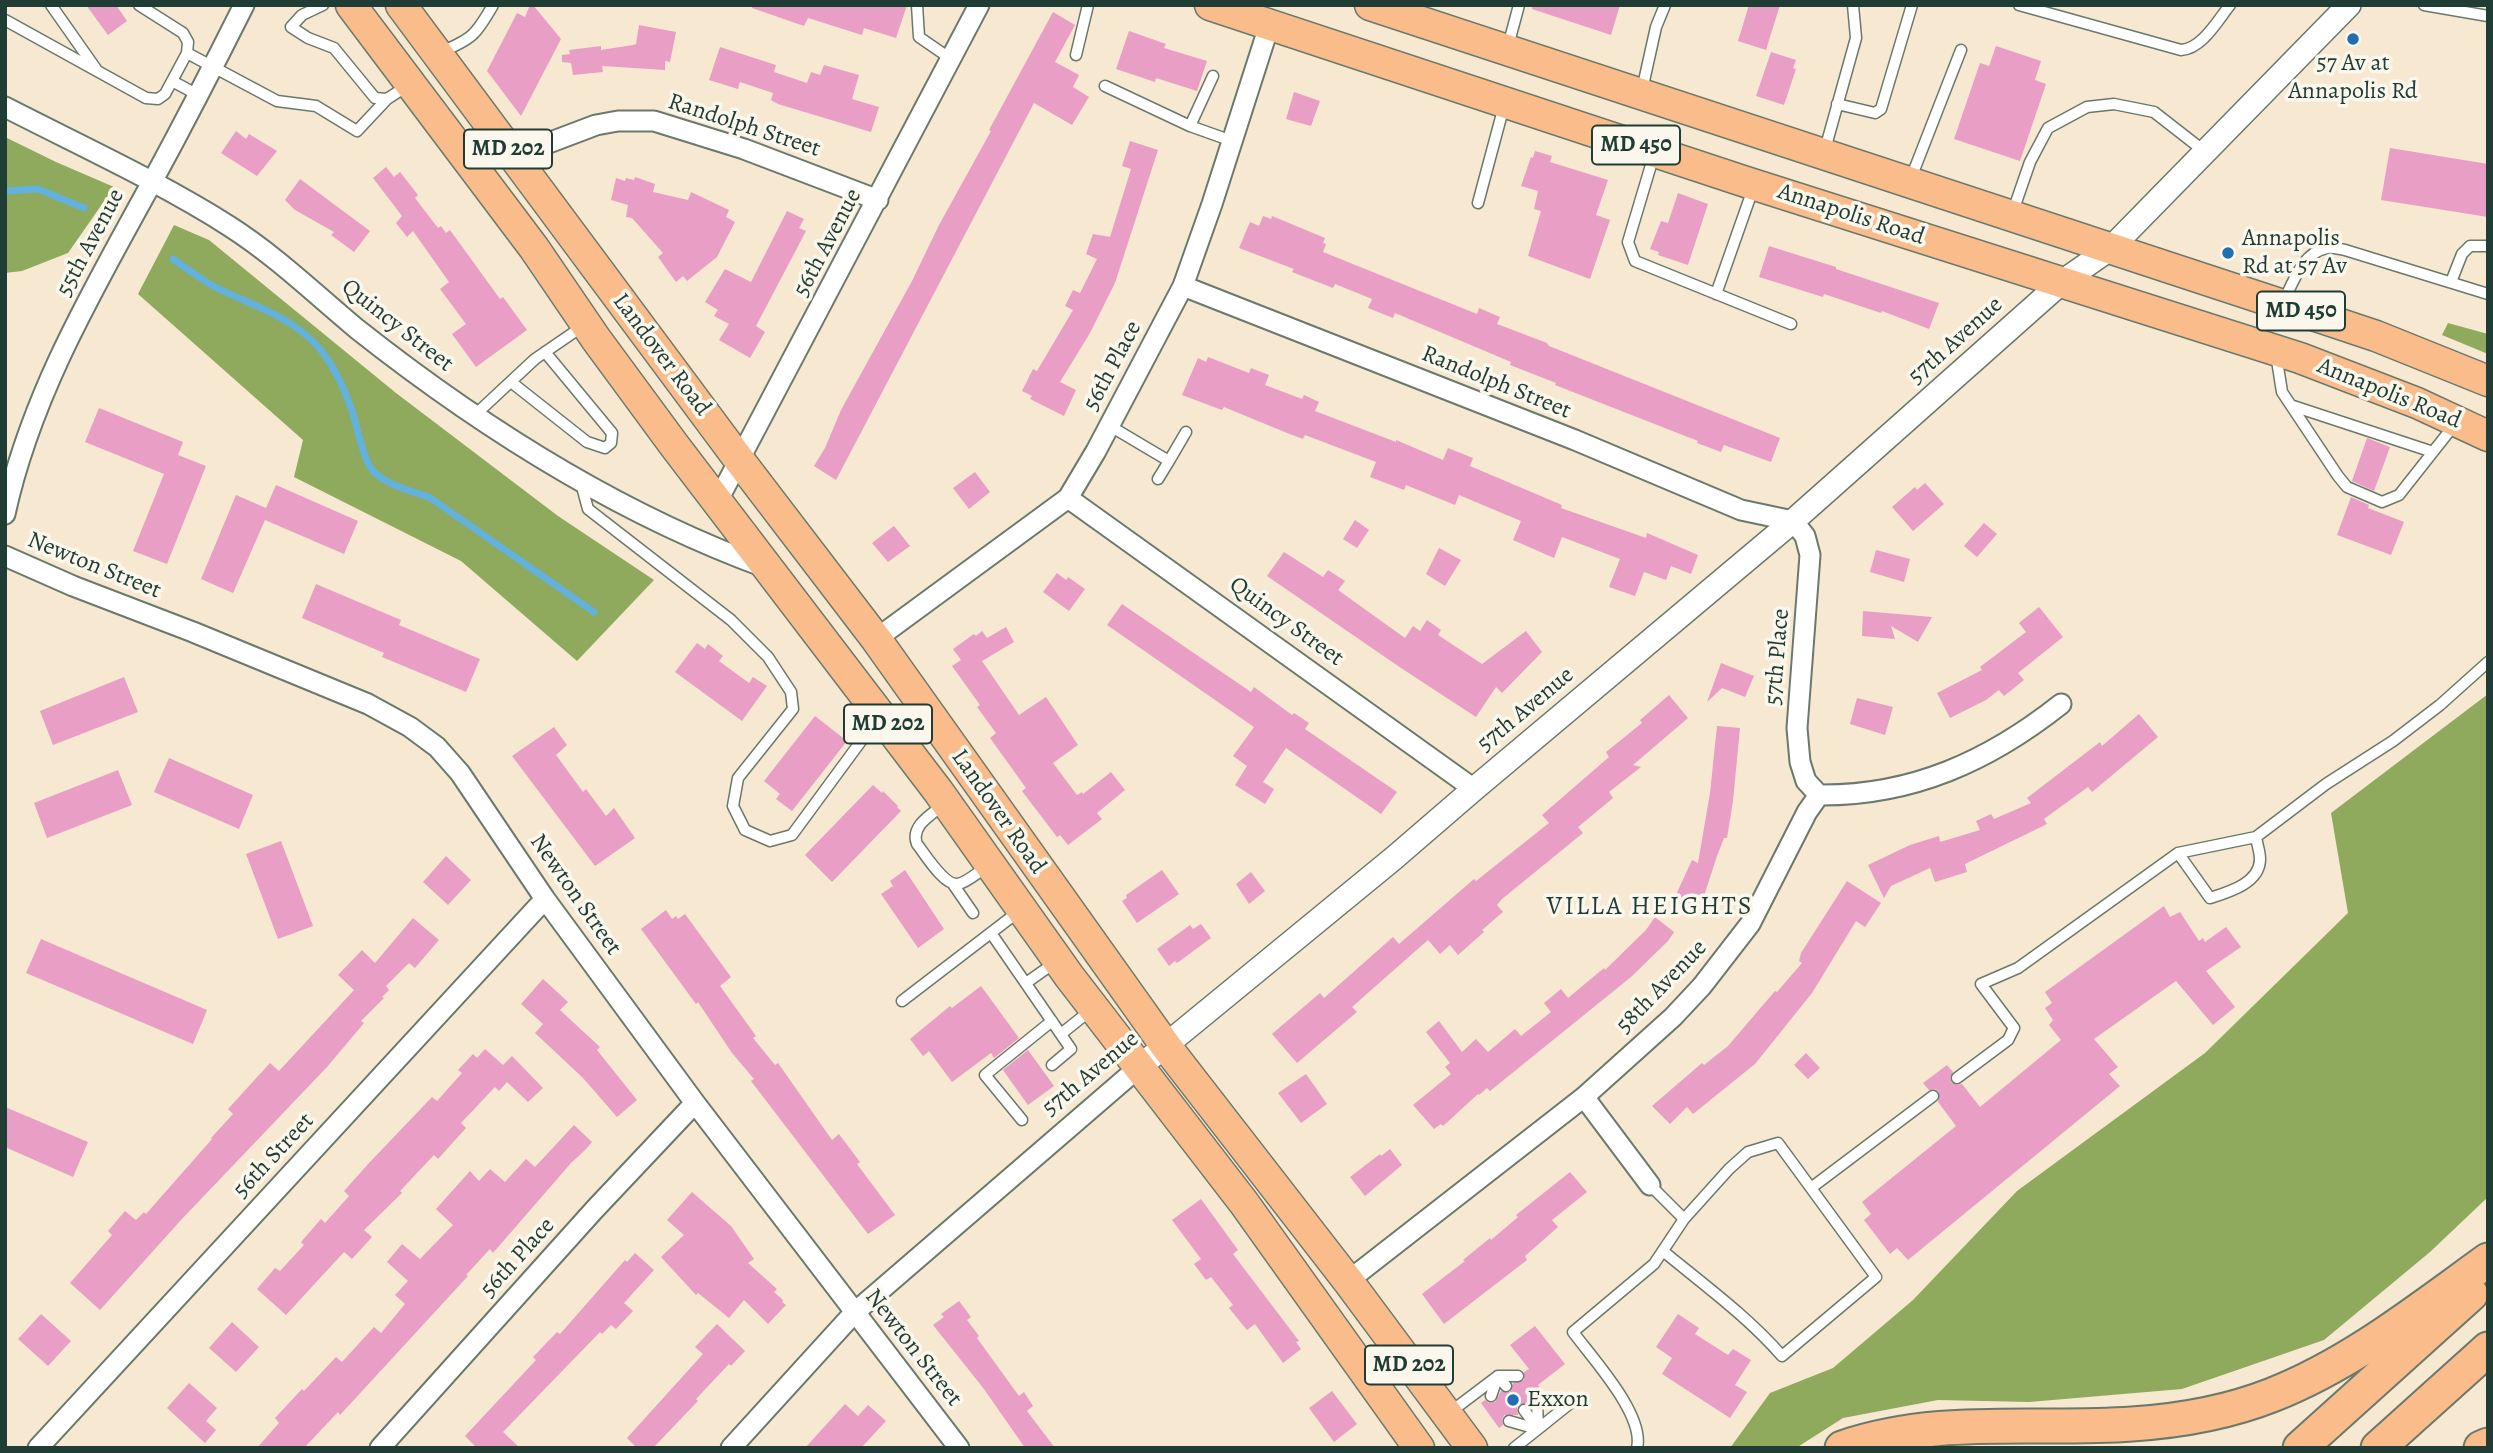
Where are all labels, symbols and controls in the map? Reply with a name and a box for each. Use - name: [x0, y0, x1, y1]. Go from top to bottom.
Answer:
- marker: 57 Av at Annapolis Rd: [2345, 31, 2361, 47]
- place label: 57 Av at Annapolis Rd: [2288, 50, 2418, 106]
- street label: Randolph Street: [664, 88, 824, 164]
- road number: MD 450: [1592, 126, 1680, 164]
- road number: MD 202: [464, 130, 552, 168]
- street label: Annapolis Road: [1774, 178, 1928, 252]
- street label: 55th Avenue: [51, 184, 131, 302]
- street label: 56th Avenue: [788, 184, 868, 302]
- place label: Annapolis Rd at 57 Av: [2242, 225, 2347, 281]
- marker: Annapolis Rd at 57 Av: [2220, 245, 2236, 261]
- street label: Quincy Street: [335, 273, 459, 379]
- street label: Landover Road: [606, 288, 716, 422]
- street label: 57th Avenue: [1903, 291, 2009, 391]
- road number: MD 450: [2257, 292, 2345, 330]
- street label: 56th Place: [1077, 316, 1149, 416]
- street label: Randolph Street: [1417, 340, 1575, 426]
- street label: Annapolis Road: [2313, 352, 2465, 436]
- street label: Newton Street: [23, 526, 165, 606]
- street label: Quincy Street: [1223, 571, 1349, 673]
- street label: 57th Place: [1759, 608, 1797, 706]
- street label: 57th Avenue: [1472, 661, 1580, 759]
- road number: MD 202: [844, 704, 932, 744]
- street label: Landover Road: [944, 744, 1052, 880]
- street label: Newton Street: [523, 829, 627, 961]
- district label: VILLA HEIGHTS: [1548, 892, 1752, 924]
- street label: 58th Avenue: [1610, 934, 1714, 1040]
- street label: 57th Avenue: [1037, 1025, 1145, 1123]
- street label: 56th Street: [227, 1107, 321, 1205]
- street label: 56th Place: [475, 1212, 561, 1304]
- street label: Newton Street: [858, 1283, 968, 1413]
- road number: MD 202: [1365, 1346, 1453, 1384]
- place label: Exxon: [1527, 1386, 1589, 1414]
- marker: Exxon: [1505, 1392, 1521, 1408]

